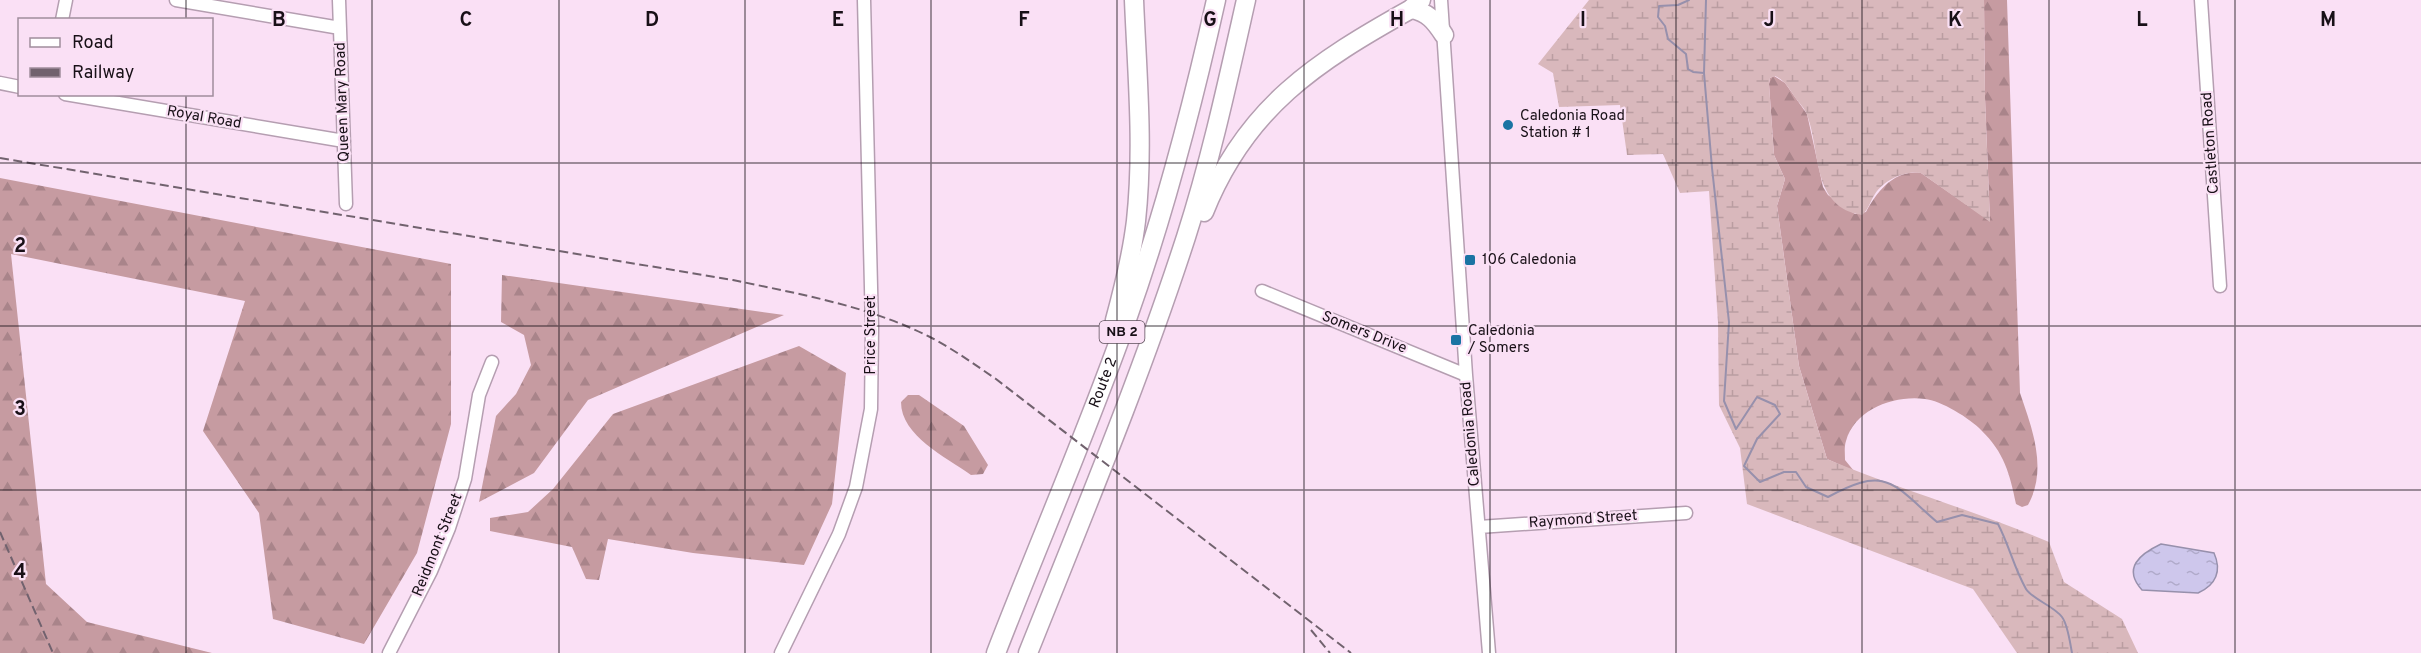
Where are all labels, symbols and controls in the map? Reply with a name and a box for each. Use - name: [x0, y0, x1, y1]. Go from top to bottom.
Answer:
- text: B: [272, 8, 286, 34]
- text: C: [460, 8, 472, 34]
- text: D: [645, 8, 659, 34]
- text: E: [832, 8, 844, 34]
- text: F: [1018, 8, 1030, 34]
- text: G: [1203, 8, 1217, 34]
- text: H: [1390, 8, 1404, 34]
- text: I: [1580, 8, 1586, 34]
- text: J: [1763, 8, 1775, 34]
- text: K: [1948, 8, 1962, 34]
- text: L: [2136, 8, 2148, 34]
- text: M: [2320, 8, 2336, 34]
- legend: [18, 18, 213, 96]
- text: Road: [72, 32, 114, 55]
- street label: Queen Mary Road: [331, 42, 355, 162]
- text: Railway: [72, 62, 134, 85]
- street label: Castleton Road: [2198, 91, 2224, 195]
- street label: Royal Road: [165, 102, 243, 134]
- place label: Caledonia Road Station # 1: [1520, 107, 1625, 143]
- marker: Caledonia Road Station # 1: [1501, 118, 1515, 132]
- text: 2: [14, 234, 26, 260]
- place label: 106 Caledonia: [1482, 251, 1576, 270]
- marker: 106 Caledonia: [1463, 253, 1477, 267]
- street label: Price Street: [862, 295, 881, 375]
- street label: Somers Drive: [1319, 307, 1409, 359]
- road number: NB 2: [1100, 321, 1144, 343]
- place label: Caledonia / Somers: [1467, 322, 1535, 358]
- marker: Caledonia / Somers: [1449, 333, 1463, 347]
- street label: Route 2: [1085, 355, 1122, 411]
- street label: Caledonia Road: [1457, 381, 1485, 487]
- text: 3: [14, 397, 26, 423]
- street label: Reidmont Street: [409, 491, 467, 599]
- street label: Raymond Street: [1528, 507, 1638, 533]
- text: 4: [14, 560, 26, 586]

